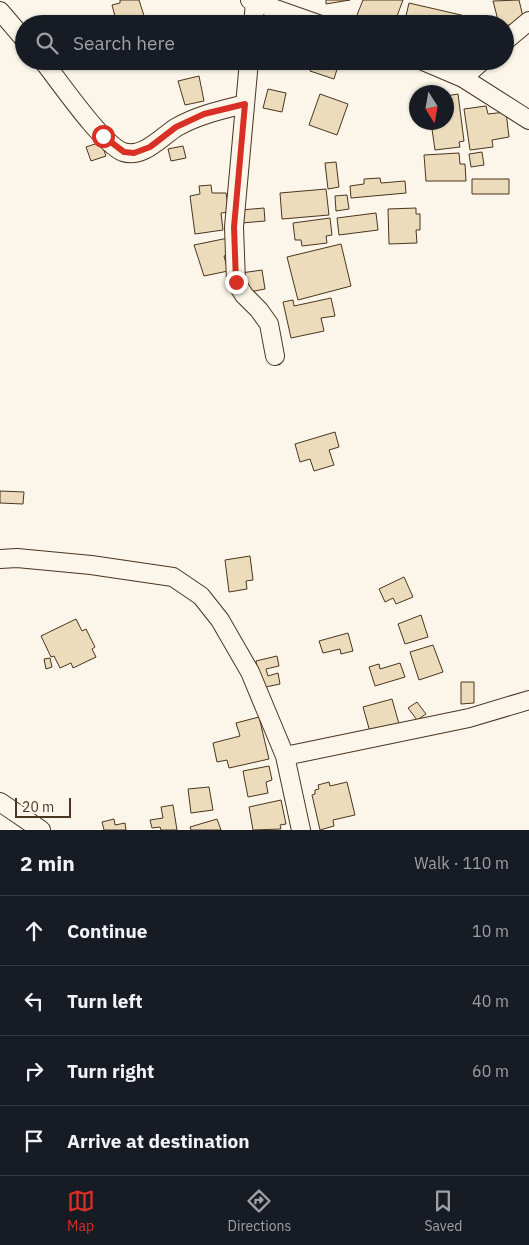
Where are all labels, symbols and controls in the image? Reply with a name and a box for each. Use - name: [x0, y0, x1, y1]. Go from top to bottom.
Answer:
- search box: [15, 15, 514, 70]
- icon: search: [33, 29, 61, 57]
- text: Search here: [73, 31, 175, 55]
- north arrow: [409, 85, 454, 130]
- route start: [92, 125, 115, 148]
- route end: [225, 271, 248, 294]
- scale bar: [15, 795, 71, 818]
- text: 20 m: [22, 798, 54, 816]
- text: 2 min: [20, 849, 75, 877]
- text: Walk · 110 m: [414, 853, 509, 873]
- icon: ahead: [20, 917, 48, 945]
- text: Continue: [67, 919, 147, 943]
- text: 10 m: [472, 921, 509, 941]
- icon: left: [20, 987, 48, 1015]
- text: Turn left: [67, 989, 143, 1013]
- text: 40 m: [472, 991, 509, 1011]
- icon: right: [20, 1057, 48, 1085]
- text: Turn right: [67, 1059, 154, 1083]
- text: 60 m: [472, 1061, 509, 1081]
- icon: arrive: [20, 1127, 48, 1155]
- text: Arrive at destination: [67, 1129, 250, 1153]
- tab: Map: [67, 1187, 95, 1235]
- tab: Directions: [228, 1187, 291, 1235]
- tab: Saved: [424, 1187, 462, 1235]

